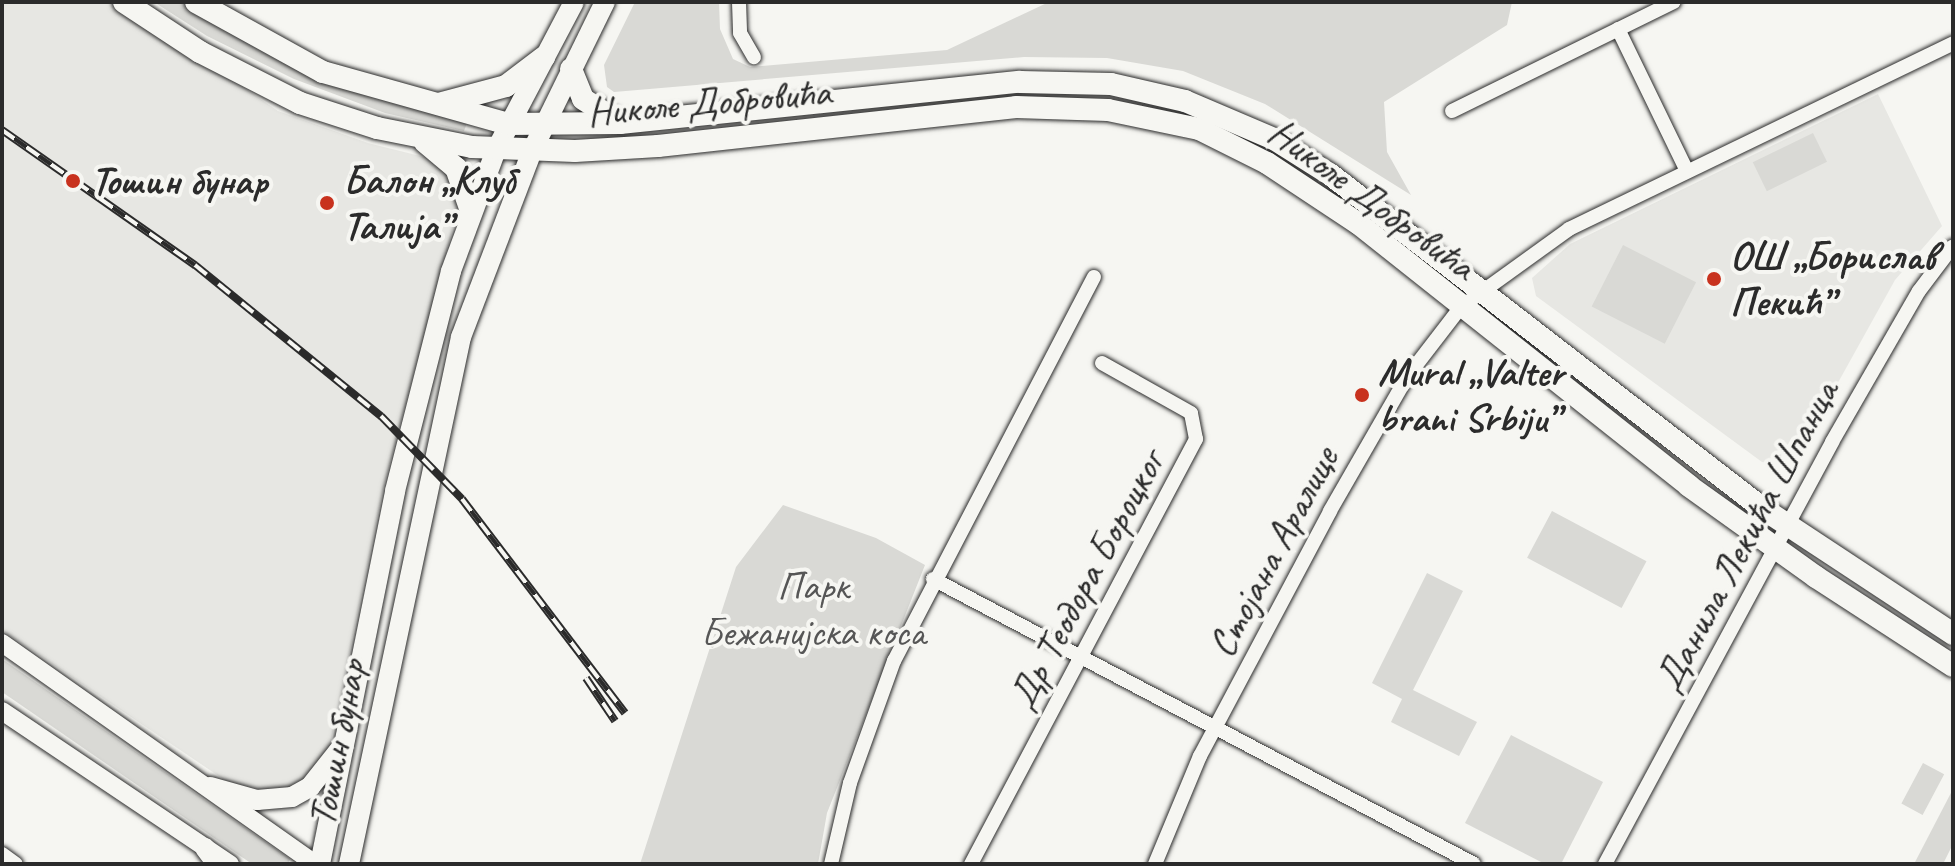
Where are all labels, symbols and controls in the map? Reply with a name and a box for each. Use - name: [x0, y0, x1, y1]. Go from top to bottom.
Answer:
- street label: Николе Добровића: [585, 67, 833, 137]
- street label: Николе Добровића: [1259, 107, 1485, 291]
- place label: Балон „Клуб Талија”: [343, 156, 515, 250]
- place label: Тошин бунар: [91, 157, 269, 205]
- marker: Тошин бунар: [62, 170, 84, 192]
- marker: Балон „Клуб Талија”: [318, 194, 336, 212]
- place label: ОШ „Борислав Пекић”: [1730, 232, 1936, 326]
- marker: ОШ „Борислав Пекић”: [1705, 270, 1723, 288]
- place label: Mural „Valter brani Srbiju”: [1378, 348, 1563, 442]
- street label: Данила Лекића Шпанца: [1643, 372, 1849, 700]
- marker: Mural „Valter brani Srbiju”: [1353, 386, 1371, 404]
- street label: Стојана Аралице: [1197, 437, 1349, 667]
- street label: Др Теодора Бороцког: [998, 443, 1174, 717]
- park label: Парк Бежанијска коса: [701, 562, 925, 656]
- street label: Тошин бунар: [298, 657, 376, 829]

